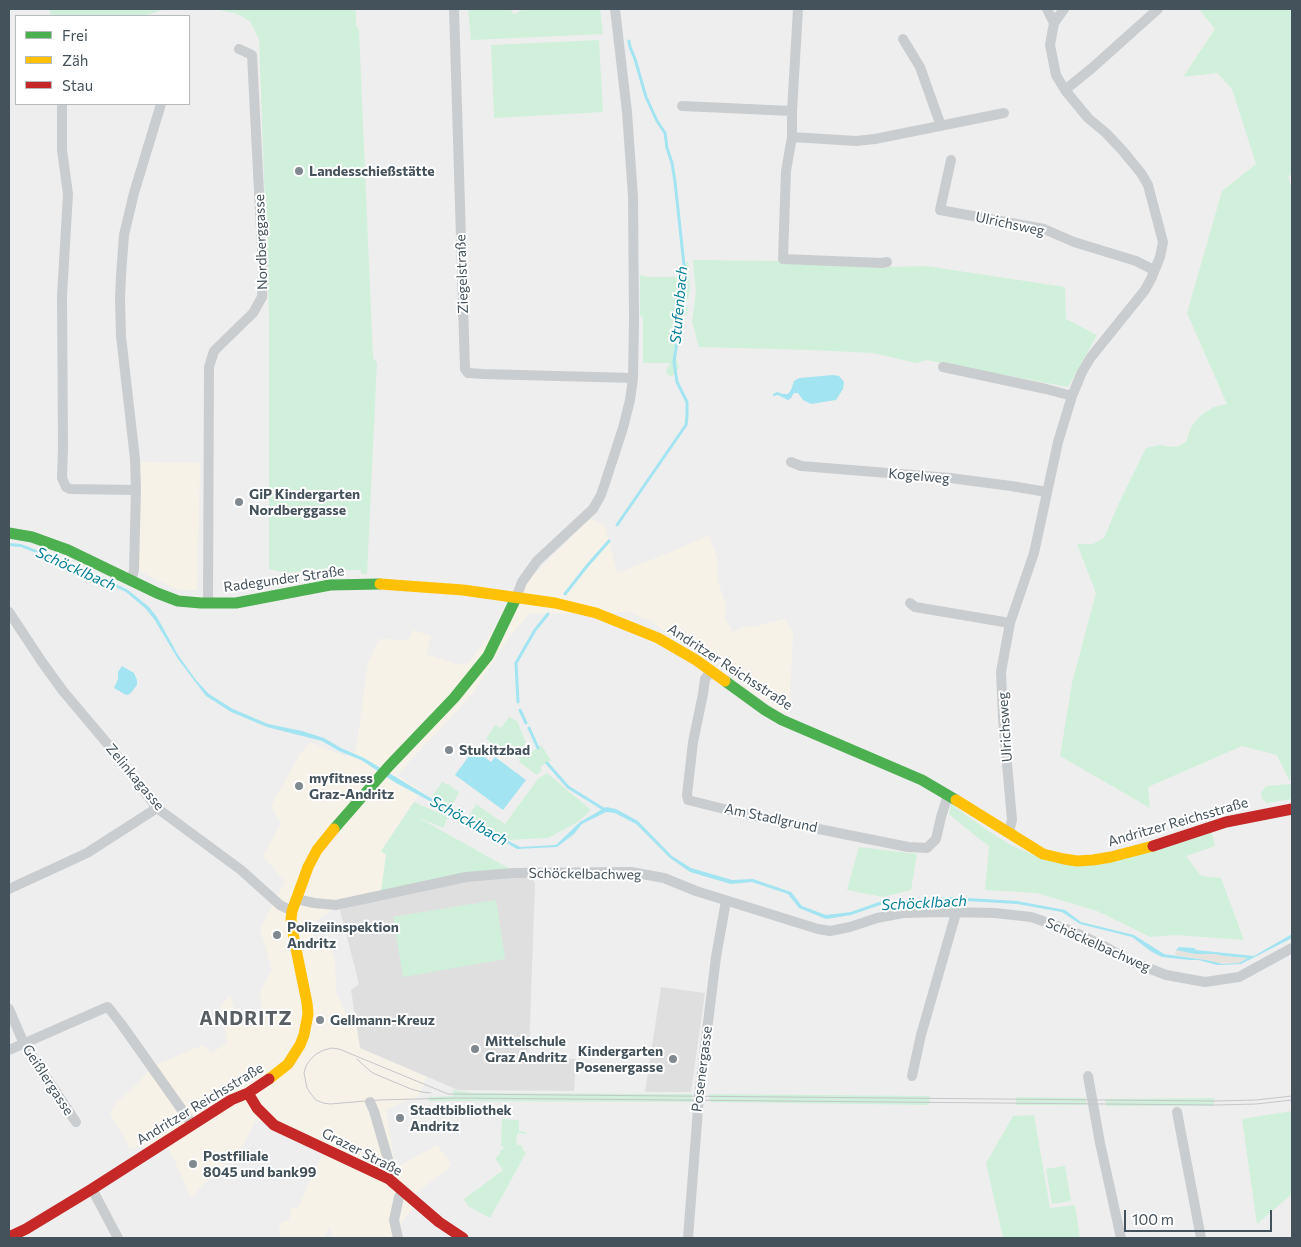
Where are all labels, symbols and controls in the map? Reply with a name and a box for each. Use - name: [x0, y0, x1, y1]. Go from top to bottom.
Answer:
- legend: [15, 15, 190, 105]
- text: Frei: [62, 26, 88, 44]
- text: Zäh: [62, 51, 88, 69]
- text: Stau: [62, 76, 93, 94]
- place label: Landesschießstätte: [309, 163, 435, 179]
- marker: Landesschießstätte: [293, 165, 305, 177]
- street label: Nordberggasse: [251, 194, 271, 290]
- street label: Ulrichsweg: [974, 208, 1046, 240]
- street label: Ziegelstraße: [452, 234, 472, 314]
- water label: Stufenbach: [667, 265, 691, 345]
- street label: Kogelweg: [888, 465, 950, 487]
- place label: GiP Kindergarten Nordberggasse: [249, 486, 360, 518]
- marker: GiP Kindergarten Nordberggasse: [233, 496, 245, 508]
- water label: Schöcklbach: [33, 543, 119, 595]
- street label: Radegunder Straße: [223, 562, 345, 596]
- street label: Andritzer Reichsstraße: [665, 620, 795, 714]
- street label: Ulrichsweg: [994, 691, 1016, 763]
- street label: Zelinkagasse: [102, 740, 168, 814]
- place label: Stukitzbad: [459, 742, 530, 758]
- marker: Stukitzbad: [443, 744, 455, 756]
- place label: myfitness Graz-Andritz: [309, 770, 394, 802]
- marker: myfitness Graz-Andritz: [293, 780, 305, 792]
- water label: Schöcklbach: [427, 792, 511, 850]
- street label: Andritzer Reichsstraße: [1106, 794, 1250, 850]
- street label: Am Stadlgrund: [723, 800, 819, 836]
- street label: Schöckelbachweg: [528, 865, 642, 883]
- water label: Schöcklbach: [881, 892, 967, 914]
- street label: Schöckelbachweg: [1043, 914, 1153, 976]
- place label: Polizeiinspektion Andritz: [287, 919, 399, 952]
- marker: Polizeiinspektion Andritz: [271, 929, 283, 941]
- district label: ANDRITZ: [198, 1008, 294, 1030]
- place label: Gellmann-Kreuz: [330, 1012, 435, 1028]
- marker: Gellmann-Kreuz: [314, 1014, 326, 1026]
- street label: Posenergasse: [688, 1025, 716, 1113]
- place label: Mittelschule Graz Andritz: [485, 1033, 567, 1066]
- street label: Geißlergasse: [19, 1041, 77, 1119]
- marker: Mittelschule Graz Andritz: [469, 1043, 481, 1055]
- place label: Kindergarten Posenergasse: [575, 1043, 663, 1076]
- marker: Kindergarten Posenergasse: [667, 1053, 679, 1065]
- street label: Andritzer Reichsstraße: [133, 1059, 267, 1149]
- place label: Stadtbibliothek Andritz: [410, 1102, 512, 1134]
- marker: Stadtbibliothek Andritz: [394, 1112, 406, 1124]
- street label: Grazer Straße: [319, 1125, 405, 1179]
- place label: Postfiliale 8045 und bank99: [203, 1148, 316, 1180]
- marker: Postfiliale 8045 und bank99: [187, 1158, 199, 1170]
- scale bar: [1126, 1200, 1274, 1232]
- text: 100 m: [1132, 1210, 1174, 1228]

